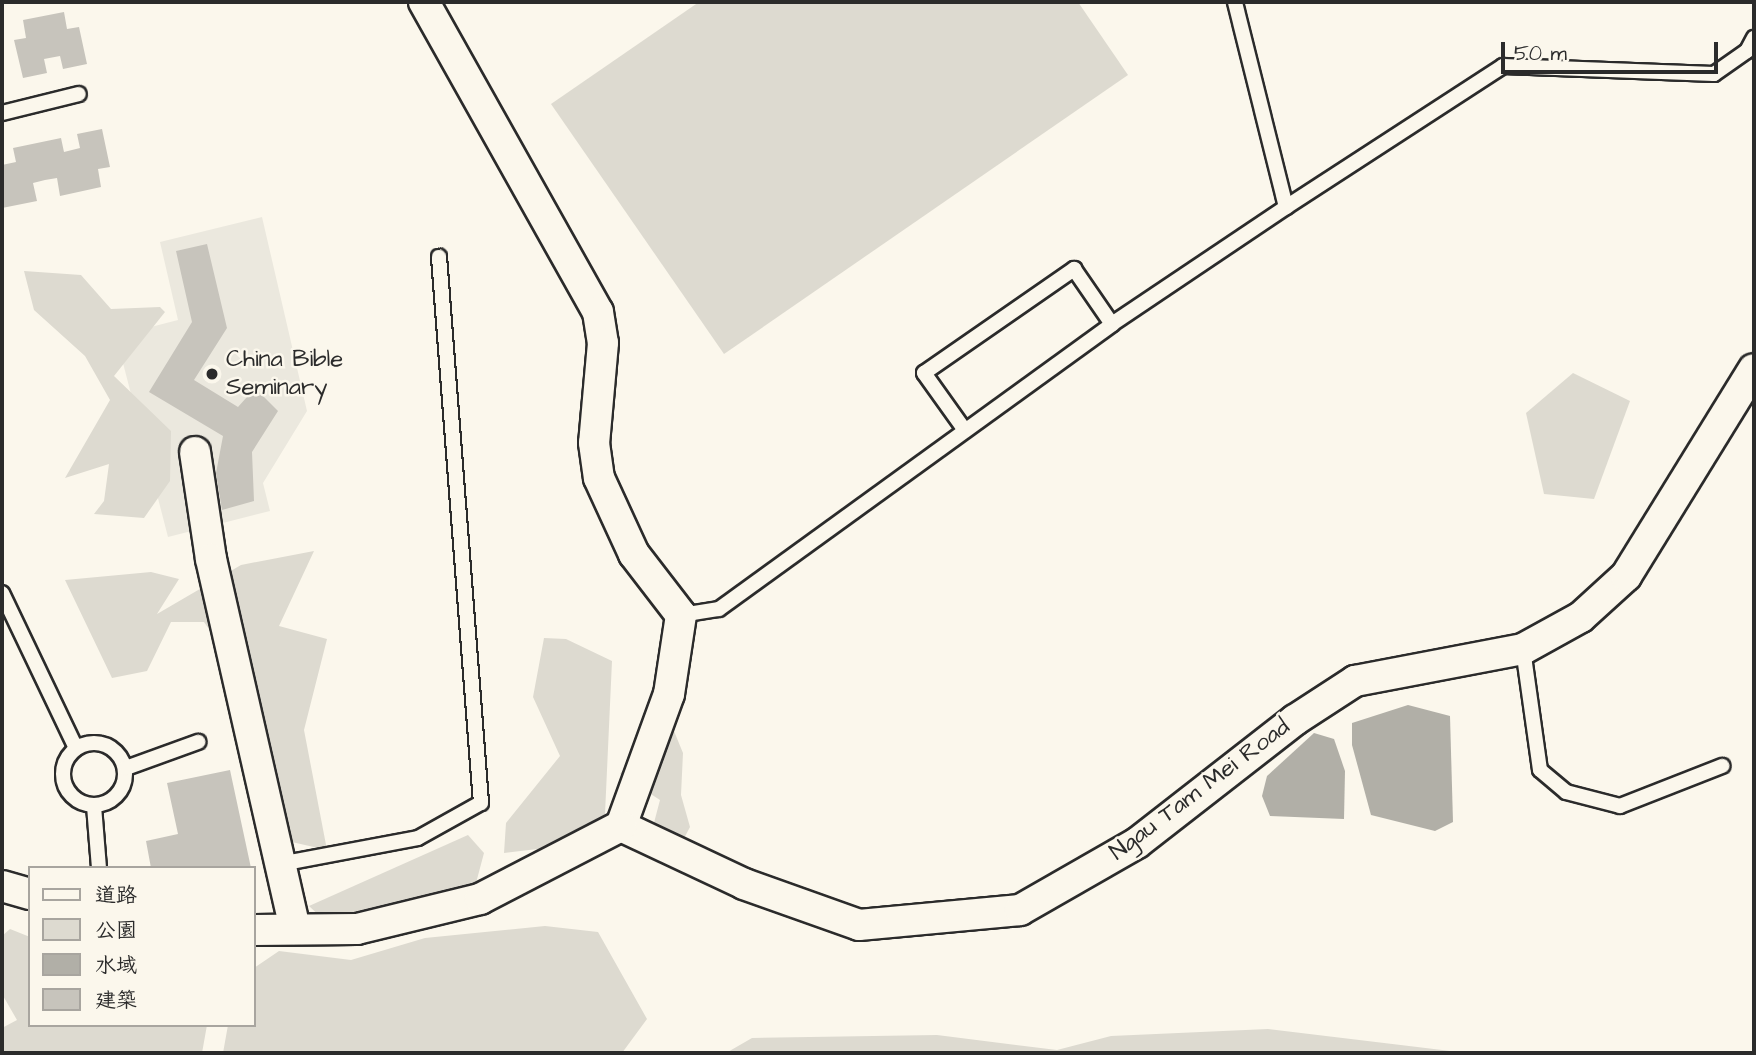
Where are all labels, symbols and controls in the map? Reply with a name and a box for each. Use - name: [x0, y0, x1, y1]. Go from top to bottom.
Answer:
- scale bar: [1504, 28, 1721, 72]
- text: 50 m: [1514, 39, 1567, 68]
- place label: China Bible Seminary: [226, 346, 343, 402]
- marker: China Bible Seminary: [204, 366, 220, 382]
- street label: Ngau Tam Mei Road: [1104, 713, 1296, 867]
- legend: [28, 866, 256, 1027]
- text: 道路: [95, 881, 137, 910]
- text: 公園: [95, 916, 137, 945]
- text: 水域: [95, 951, 137, 980]
- text: 建築: [95, 986, 137, 1015]

